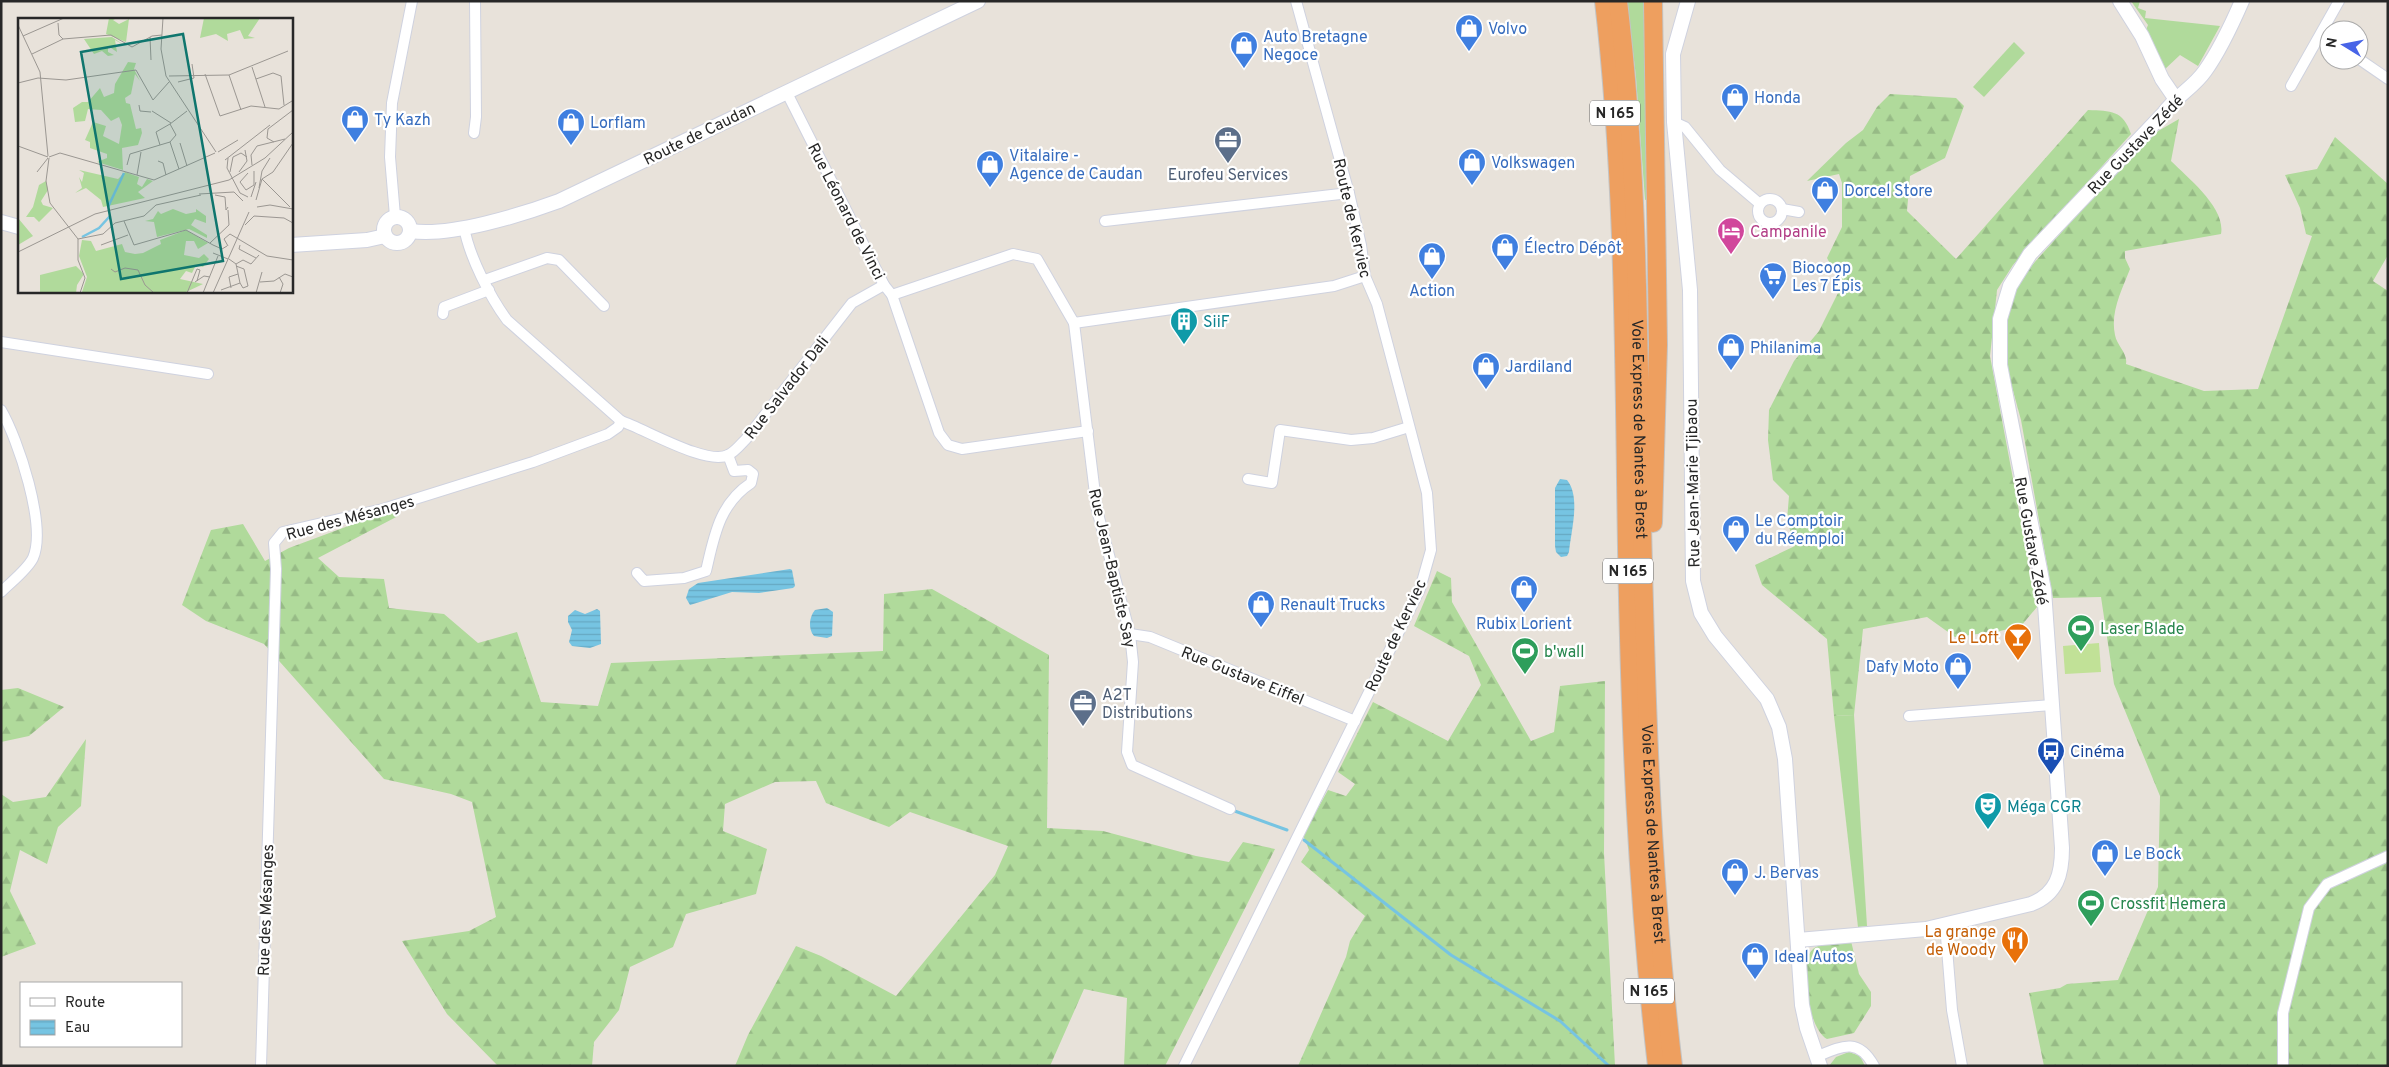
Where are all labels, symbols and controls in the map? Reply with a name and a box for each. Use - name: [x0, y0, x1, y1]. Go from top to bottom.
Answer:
- shop icon: Volvo: [1454, 13, 1484, 52]
- inset map: [18, 18, 292, 292]
- place label: Volvo: [1488, 20, 1527, 40]
- north arrow: [2319, 20, 2369, 70]
- place label: Auto Bretagne Negoce: [1263, 28, 1368, 66]
- shop icon: Auto Bretagne Negoce: [1229, 30, 1259, 69]
- text: N: [2323, 37, 2342, 49]
- shop icon: Honda: [1720, 82, 1750, 121]
- place label: Honda: [1754, 89, 1801, 109]
- street label: Rue Gustave Zédé: [2084, 92, 2189, 199]
- street label: Route de Caudan: [641, 99, 759, 171]
- road number: N 165: [1590, 100, 1640, 126]
- shop icon: Ty Kazh: [340, 104, 370, 143]
- shop icon: Lorflam: [556, 107, 586, 146]
- place label: Ty Kazh: [374, 111, 431, 131]
- place label: Lorflam: [590, 114, 646, 134]
- office icon: Eurofeu Services: [1213, 125, 1243, 164]
- street label: Rue Léonard de Vinci: [802, 140, 888, 284]
- place label: Vitalaire - Agence de Caudan: [1009, 147, 1143, 185]
- shop icon: Volkswagen: [1457, 147, 1487, 186]
- shop icon: Vitalaire - Agence de Caudan: [975, 149, 1005, 188]
- place label: Volkswagen: [1491, 154, 1575, 174]
- street label: Route de Kerviec: [1328, 157, 1375, 280]
- place label: Eurofeu Services: [1168, 166, 1288, 186]
- shop icon: Dorcel Store: [1810, 175, 1840, 214]
- place label: Dorcel Store: [1844, 182, 1933, 202]
- hotel icon: Campanile: [1716, 216, 1746, 255]
- place label: Campanile: [1750, 223, 1827, 243]
- shop icon: Électro Dépôt: [1490, 232, 1520, 271]
- place label: Électro Dépôt: [1524, 237, 1622, 259]
- shop icon: Action: [1417, 241, 1447, 280]
- place label: Biocoop Les 7 Épis: [1792, 259, 1862, 297]
- supermarket icon: Biocoop Les 7 Épis: [1758, 261, 1788, 300]
- place label: Action: [1409, 282, 1455, 302]
- building icon: SiiF: [1169, 306, 1199, 345]
- place label: SiiF: [1203, 313, 1230, 333]
- street label: Voie Express de Nantes à Brest: [1626, 319, 1650, 539]
- shop icon: Philanima: [1716, 332, 1746, 371]
- street label: Rue Salvador Dali: [741, 333, 834, 444]
- place label: Philanima: [1750, 339, 1821, 359]
- shop icon: Jardiland: [1471, 351, 1501, 390]
- place label: Jardiland: [1505, 358, 1572, 378]
- street label: Rue Jean-Marie Tjibaou: [1683, 398, 1705, 568]
- street label: Rue Gustave Zédé: [2009, 476, 2051, 607]
- street label: Rue Jean-Baptiste Say: [1083, 487, 1139, 650]
- street label: Rue des Mésanges: [284, 492, 417, 546]
- place label: Le Comptoir du Réemploi: [1755, 512, 1844, 550]
- shop icon: Le Comptoir du Réemploi: [1721, 514, 1751, 553]
- road number: N 165: [1603, 558, 1653, 584]
- shop icon: Rubix Lorient: [1509, 574, 1539, 613]
- street label: Route de Kerviec: [1362, 576, 1432, 695]
- shop icon: Renault Trucks: [1246, 589, 1276, 628]
- place label: Renault Trucks: [1280, 596, 1385, 616]
- sports icon: Laser Blade: [2066, 613, 2096, 652]
- place label: Rubix Lorient: [1476, 615, 1572, 635]
- place label: Laser Blade: [2100, 620, 2184, 640]
- bar icon: Le Loft: [2003, 622, 2033, 661]
- place label: Le Loft: [1948, 629, 1999, 649]
- sports icon: b'wall: [1510, 636, 1540, 675]
- street label: Rue Gustave Eiffel: [1178, 643, 1307, 711]
- place label: b'wall: [1544, 643, 1585, 663]
- shop icon: Dafy Moto: [1943, 651, 1973, 690]
- place label: Dafy Moto: [1866, 658, 1939, 678]
- place label: A2T Distributions: [1102, 686, 1193, 724]
- office icon: A2T Distributions: [1068, 688, 1098, 727]
- street label: Voie Express de Nantes à Brest: [1636, 724, 1669, 945]
- bus stop icon: Cinéma: [2036, 736, 2066, 775]
- place label: Cinéma: [2070, 743, 2124, 763]
- theatre icon: Méga CGR: [1973, 791, 2003, 830]
- place label: Méga CGR: [2007, 798, 2082, 818]
- shop icon: Le Bock: [2090, 838, 2120, 877]
- street label: Rue des Mésanges: [255, 844, 279, 976]
- place label: Le Bock: [2124, 845, 2182, 865]
- shop icon: J. Bervas: [1720, 857, 1750, 896]
- place label: J. Bervas: [1754, 864, 1819, 884]
- sports icon: Crossfit Hemera: [2076, 888, 2106, 927]
- place label: Crossfit Hemera: [2110, 895, 2226, 915]
- place label: La grange de Woody: [1924, 923, 1996, 961]
- restaurant icon: La grange de Woody: [2000, 925, 2030, 964]
- shop icon: Ideal Autos: [1740, 941, 1770, 980]
- place label: Ideal Autos: [1774, 948, 1854, 968]
- road number: N 165: [1624, 978, 1674, 1004]
- legend: [20, 982, 182, 1047]
- text: Route: [65, 994, 105, 1013]
- text: Eau: [65, 1019, 90, 1038]

